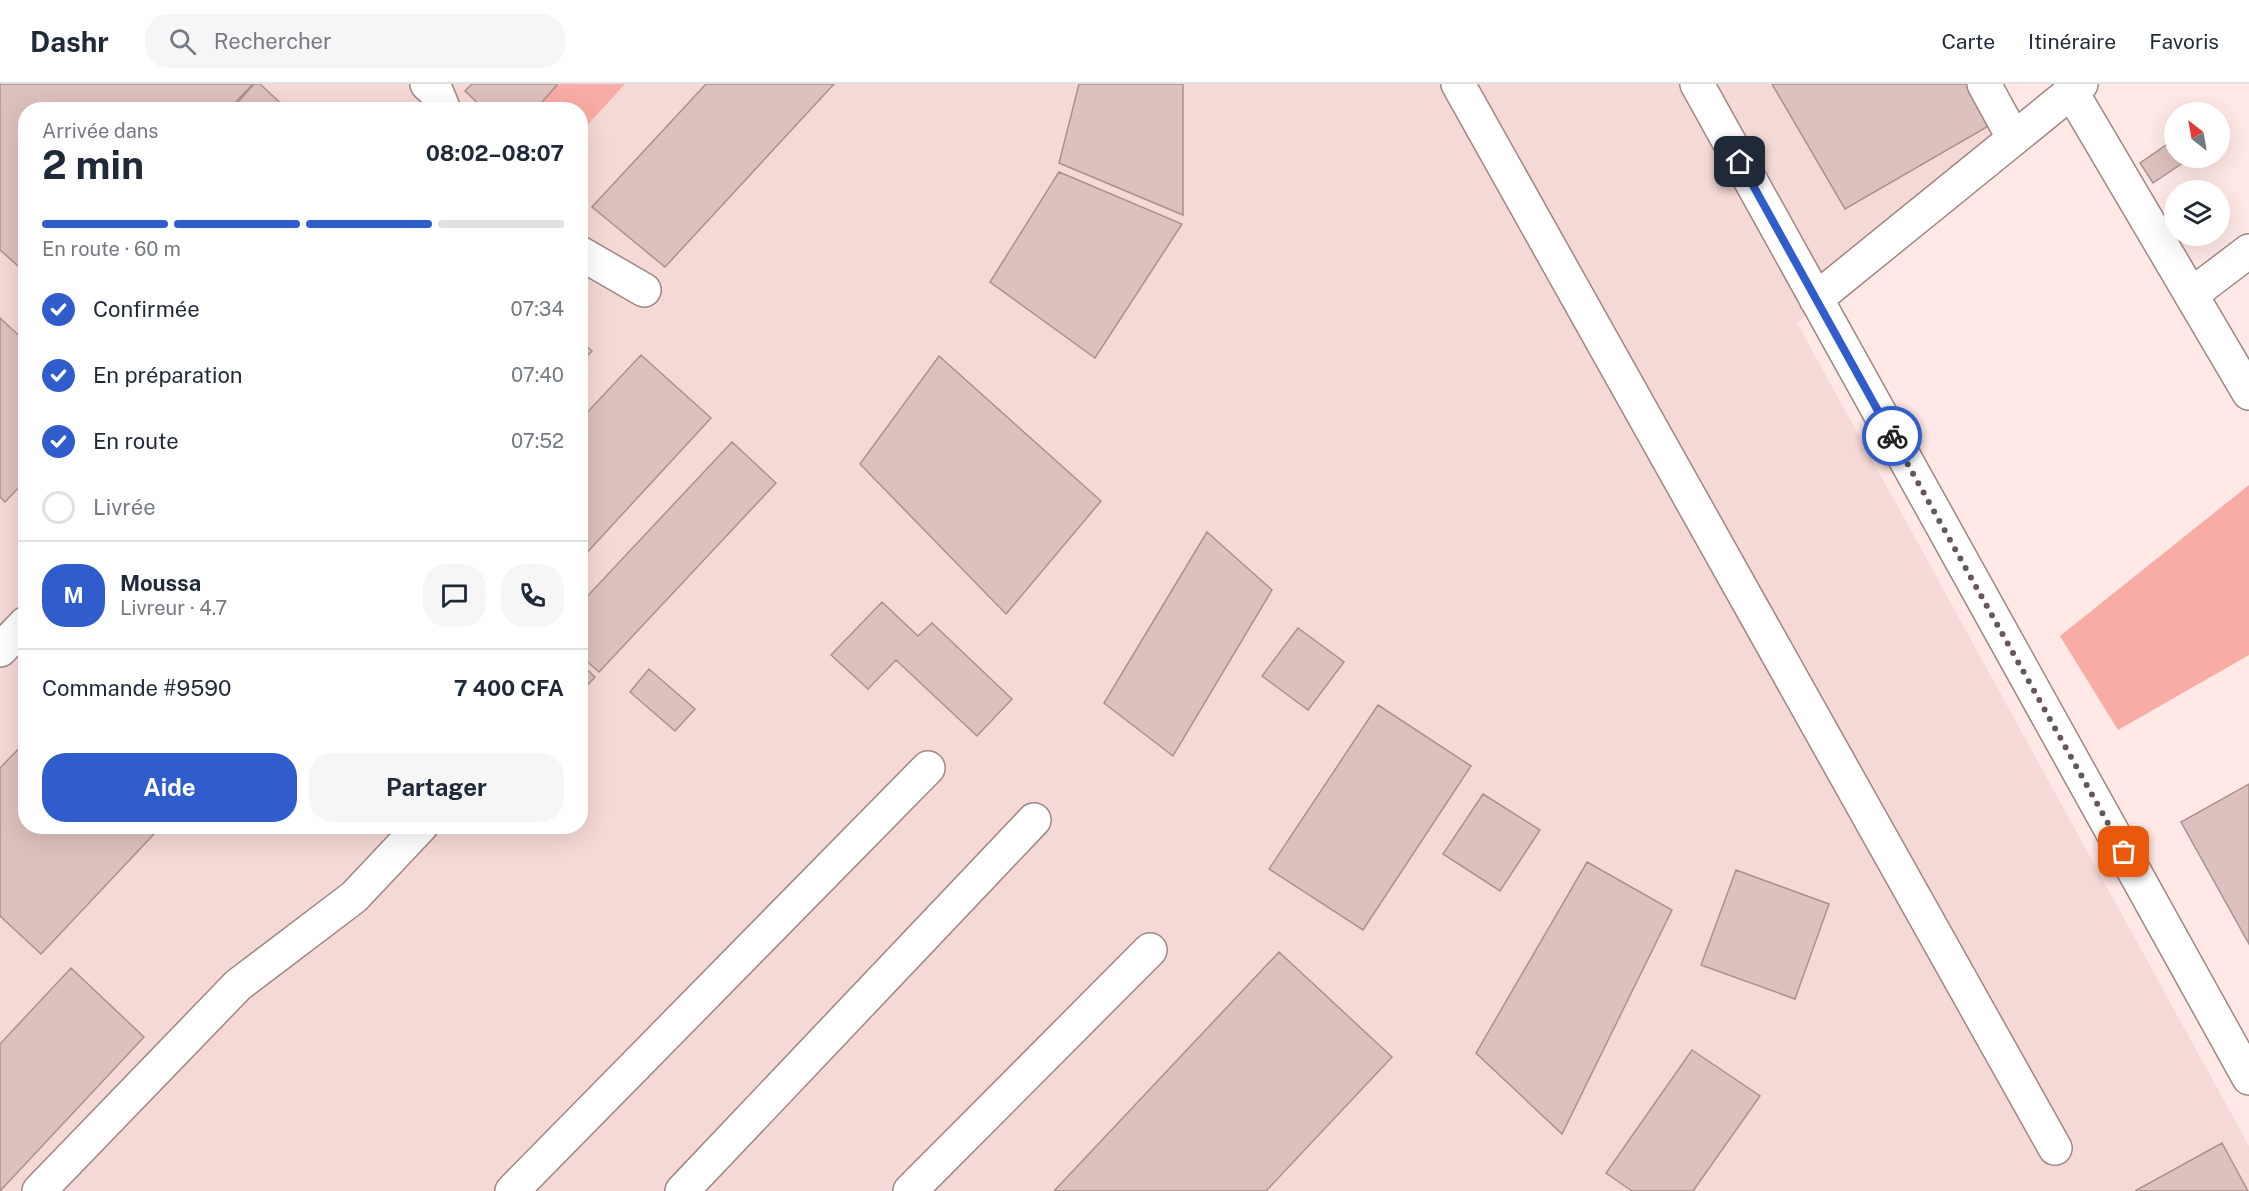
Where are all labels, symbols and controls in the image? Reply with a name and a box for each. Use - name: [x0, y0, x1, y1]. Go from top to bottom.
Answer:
- search box: [145, 14, 565, 68]
- text: Dashr: [30, 25, 109, 58]
- icon: search: [166, 25, 199, 58]
- text: Rechercher: [214, 28, 332, 54]
- text: Carte: [1941, 29, 1995, 54]
- text: Itinéraire: [2028, 29, 2116, 54]
- text: Favoris: [2149, 29, 2219, 54]
- north arrow: [2164, 102, 2230, 168]
- map controls: [2164, 102, 2230, 246]
- text: Arrivée dans: [42, 119, 158, 143]
- pin: [1714, 136, 1765, 187]
- text: 08:02–08:07: [426, 140, 564, 166]
- text: 2 min: [42, 142, 144, 188]
- icon: home: [1723, 145, 1756, 178]
- button: layers: [2164, 180, 2230, 246]
- text: En route · 60 m: [42, 237, 181, 261]
- icon: check: [42, 293, 75, 326]
- text: Confirmée: [93, 296, 200, 322]
- text: 07:34: [510, 297, 564, 321]
- icon: check: [42, 359, 75, 392]
- text: En préparation: [93, 362, 243, 388]
- text: 07:40: [511, 363, 564, 387]
- courier: [1862, 406, 1922, 466]
- icon: bike: [1876, 420, 1909, 453]
- icon: check: [42, 425, 75, 458]
- text: En route: [93, 428, 179, 454]
- text: 07:52: [511, 429, 564, 453]
- text: Livrée: [93, 494, 156, 520]
- button: chat: [423, 564, 486, 627]
- button: phone: [501, 564, 564, 627]
- text: Moussa: [120, 570, 201, 596]
- text: M: [63, 582, 84, 608]
- text: Livreur · 4.7: [120, 596, 227, 620]
- text: Commande #9590: [42, 675, 231, 701]
- text: 7 400 CFA: [454, 675, 564, 701]
- button: Aide: [42, 753, 297, 822]
- button: Partager: [309, 753, 564, 822]
- pin: [2098, 826, 2149, 877]
- icon: bag: [2107, 835, 2140, 868]

